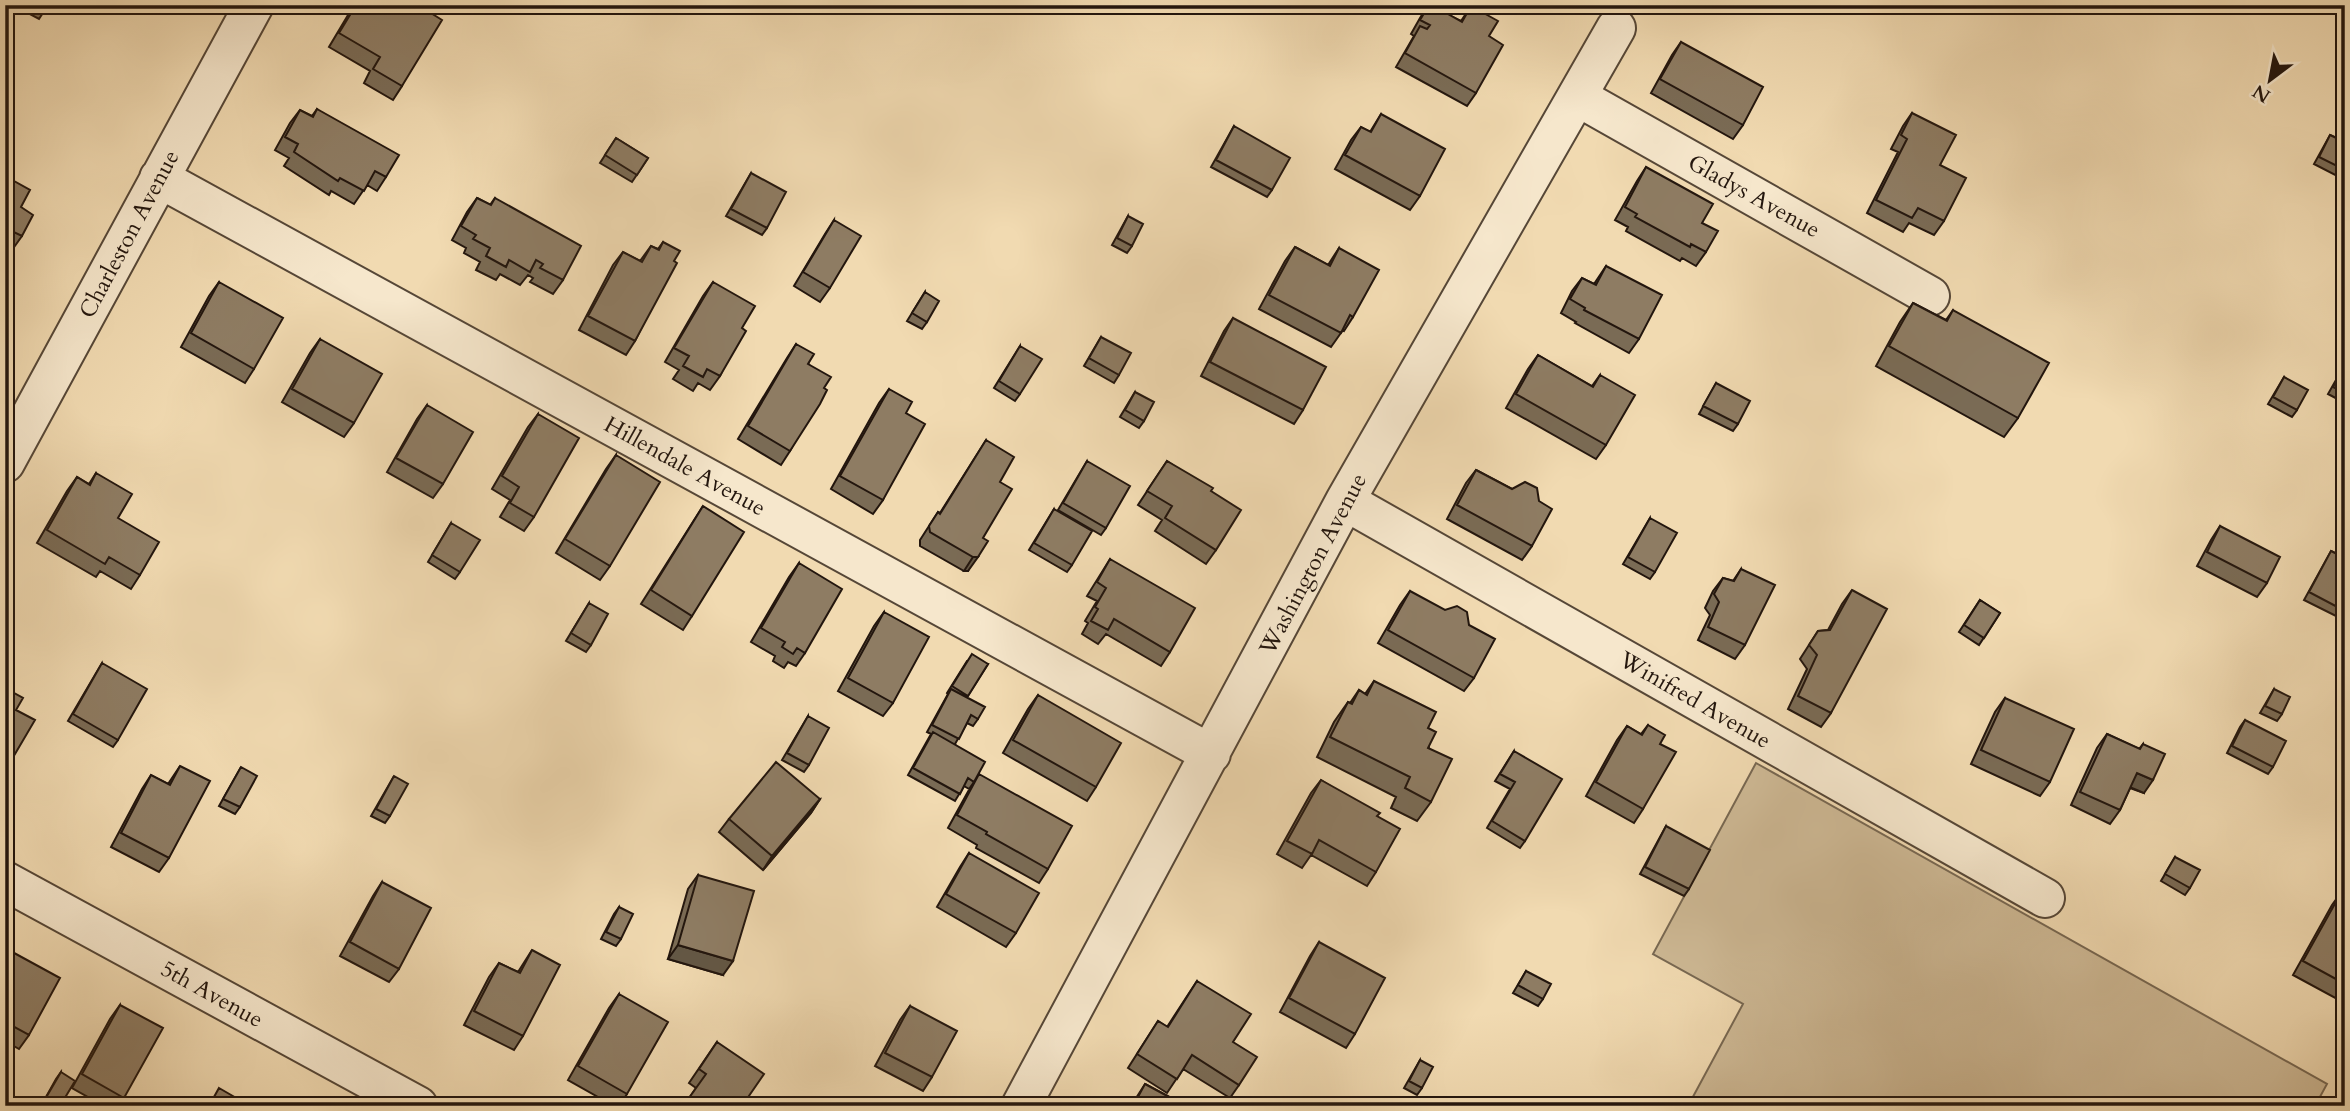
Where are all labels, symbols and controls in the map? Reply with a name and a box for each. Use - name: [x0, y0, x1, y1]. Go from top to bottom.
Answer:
- north arrow: [2234, 46, 2304, 116]
- text: N: [2247, 78, 2275, 109]
- street label: Charleston Avenue: [72, 145, 186, 323]
- street label: Gladys Avenue: [1682, 147, 1826, 245]
- street label: Hillendale Avenue: [599, 409, 771, 523]
- street label: Washington Avenue: [1252, 468, 1374, 661]
- street label: Winifred Avenue: [1613, 644, 1776, 756]
- street label: 5th Avenue: [155, 953, 269, 1035]

